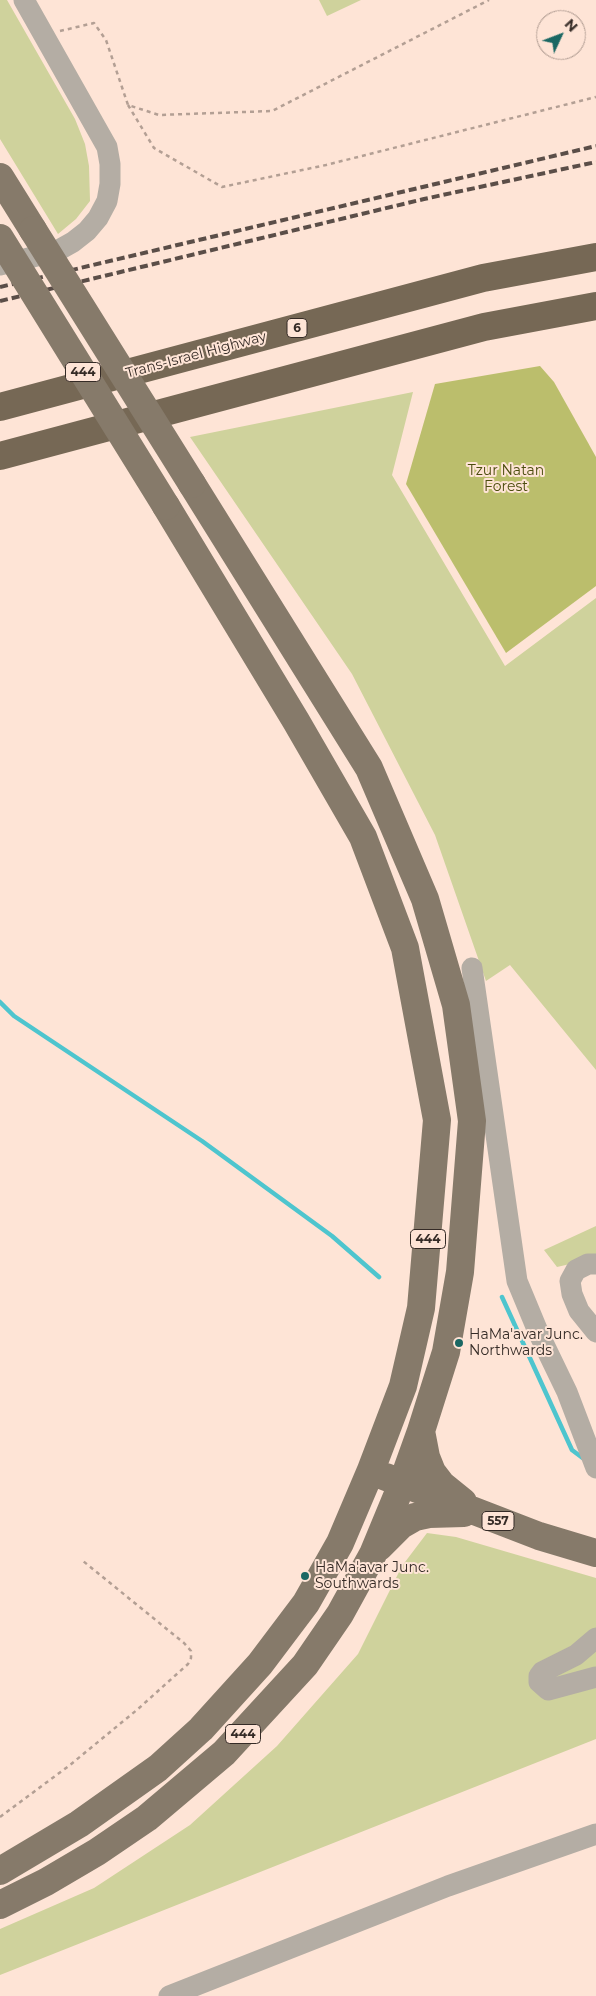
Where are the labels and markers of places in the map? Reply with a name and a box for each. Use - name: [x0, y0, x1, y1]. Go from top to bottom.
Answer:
- place label: HaMa'avar Junc. Northwards: [469, 1327, 583, 1360]
- marker: HaMa'avar Junc. Northwards: [453, 1337, 465, 1349]
- place label: HaMa'avar Junc. Southwards: [315, 1560, 429, 1592]
- marker: HaMa'avar Junc. Southwards: [299, 1570, 311, 1582]

